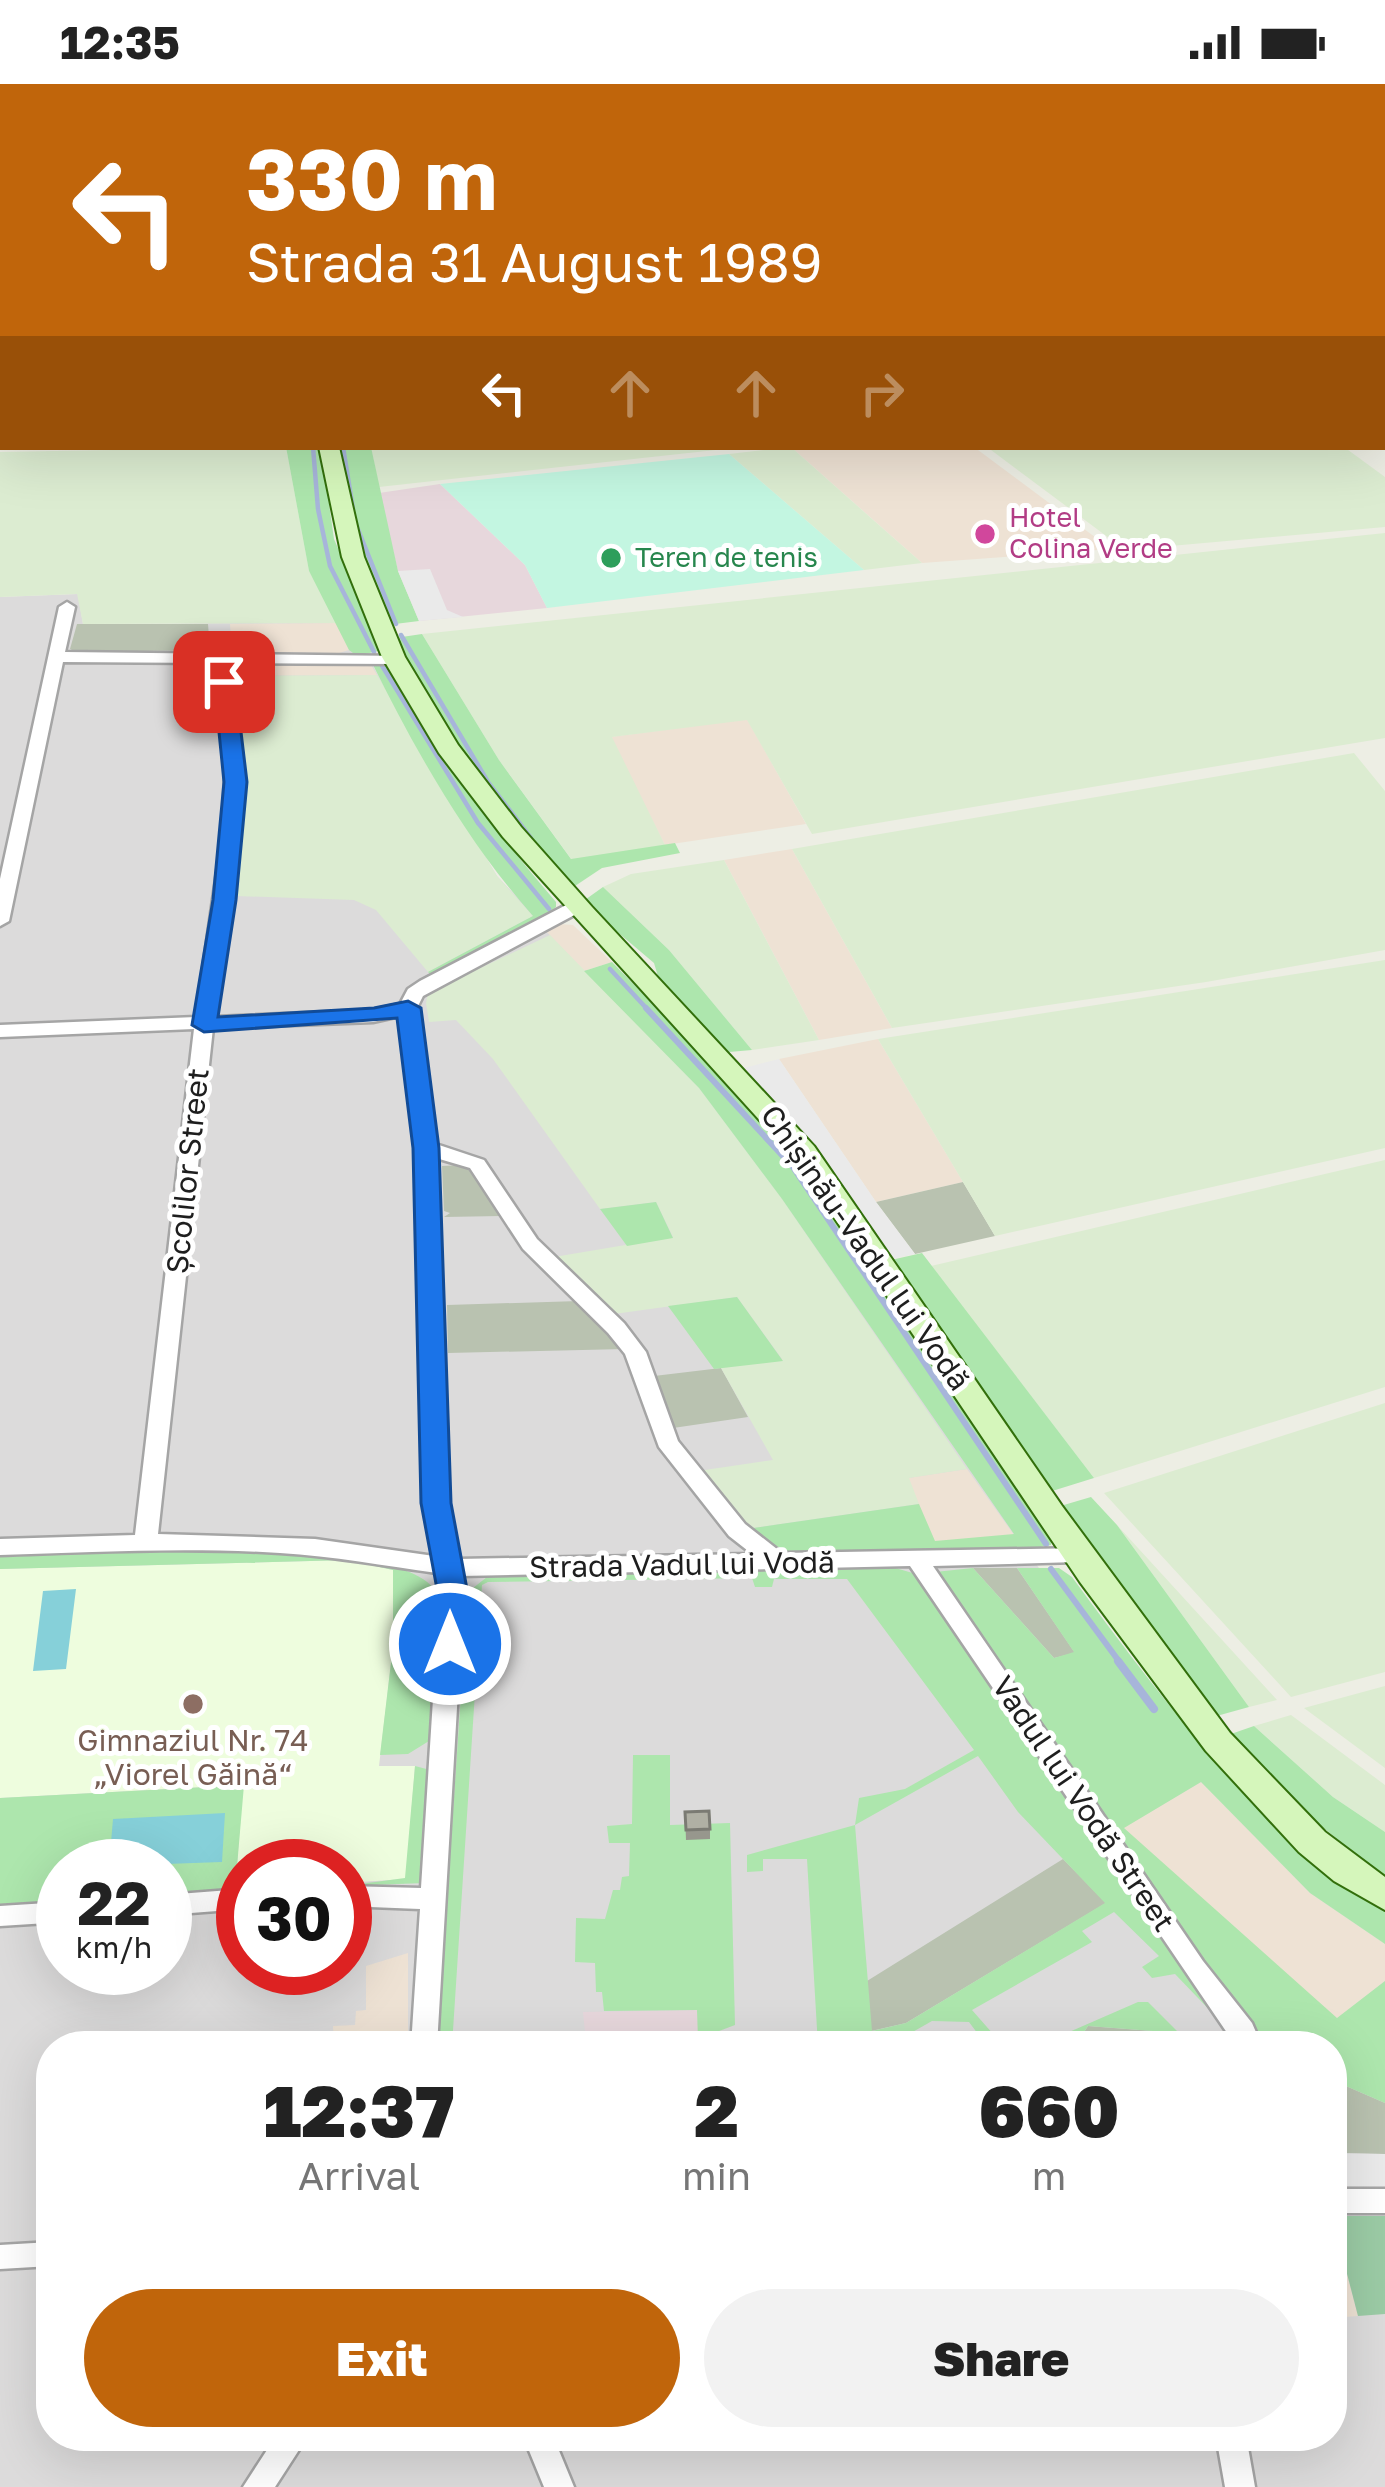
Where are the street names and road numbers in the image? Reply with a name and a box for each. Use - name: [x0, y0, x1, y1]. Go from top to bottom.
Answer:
- street label: Școlilor Street: [158, 1066, 216, 1275]
- street label: Chișinău-Vadul lui Vodă: [754, 1098, 978, 1397]
- street label: Strada Vadul lui Vodă: [529, 1543, 835, 1585]
- street label: Vadul lui Vodă Street: [985, 1669, 1183, 1938]

